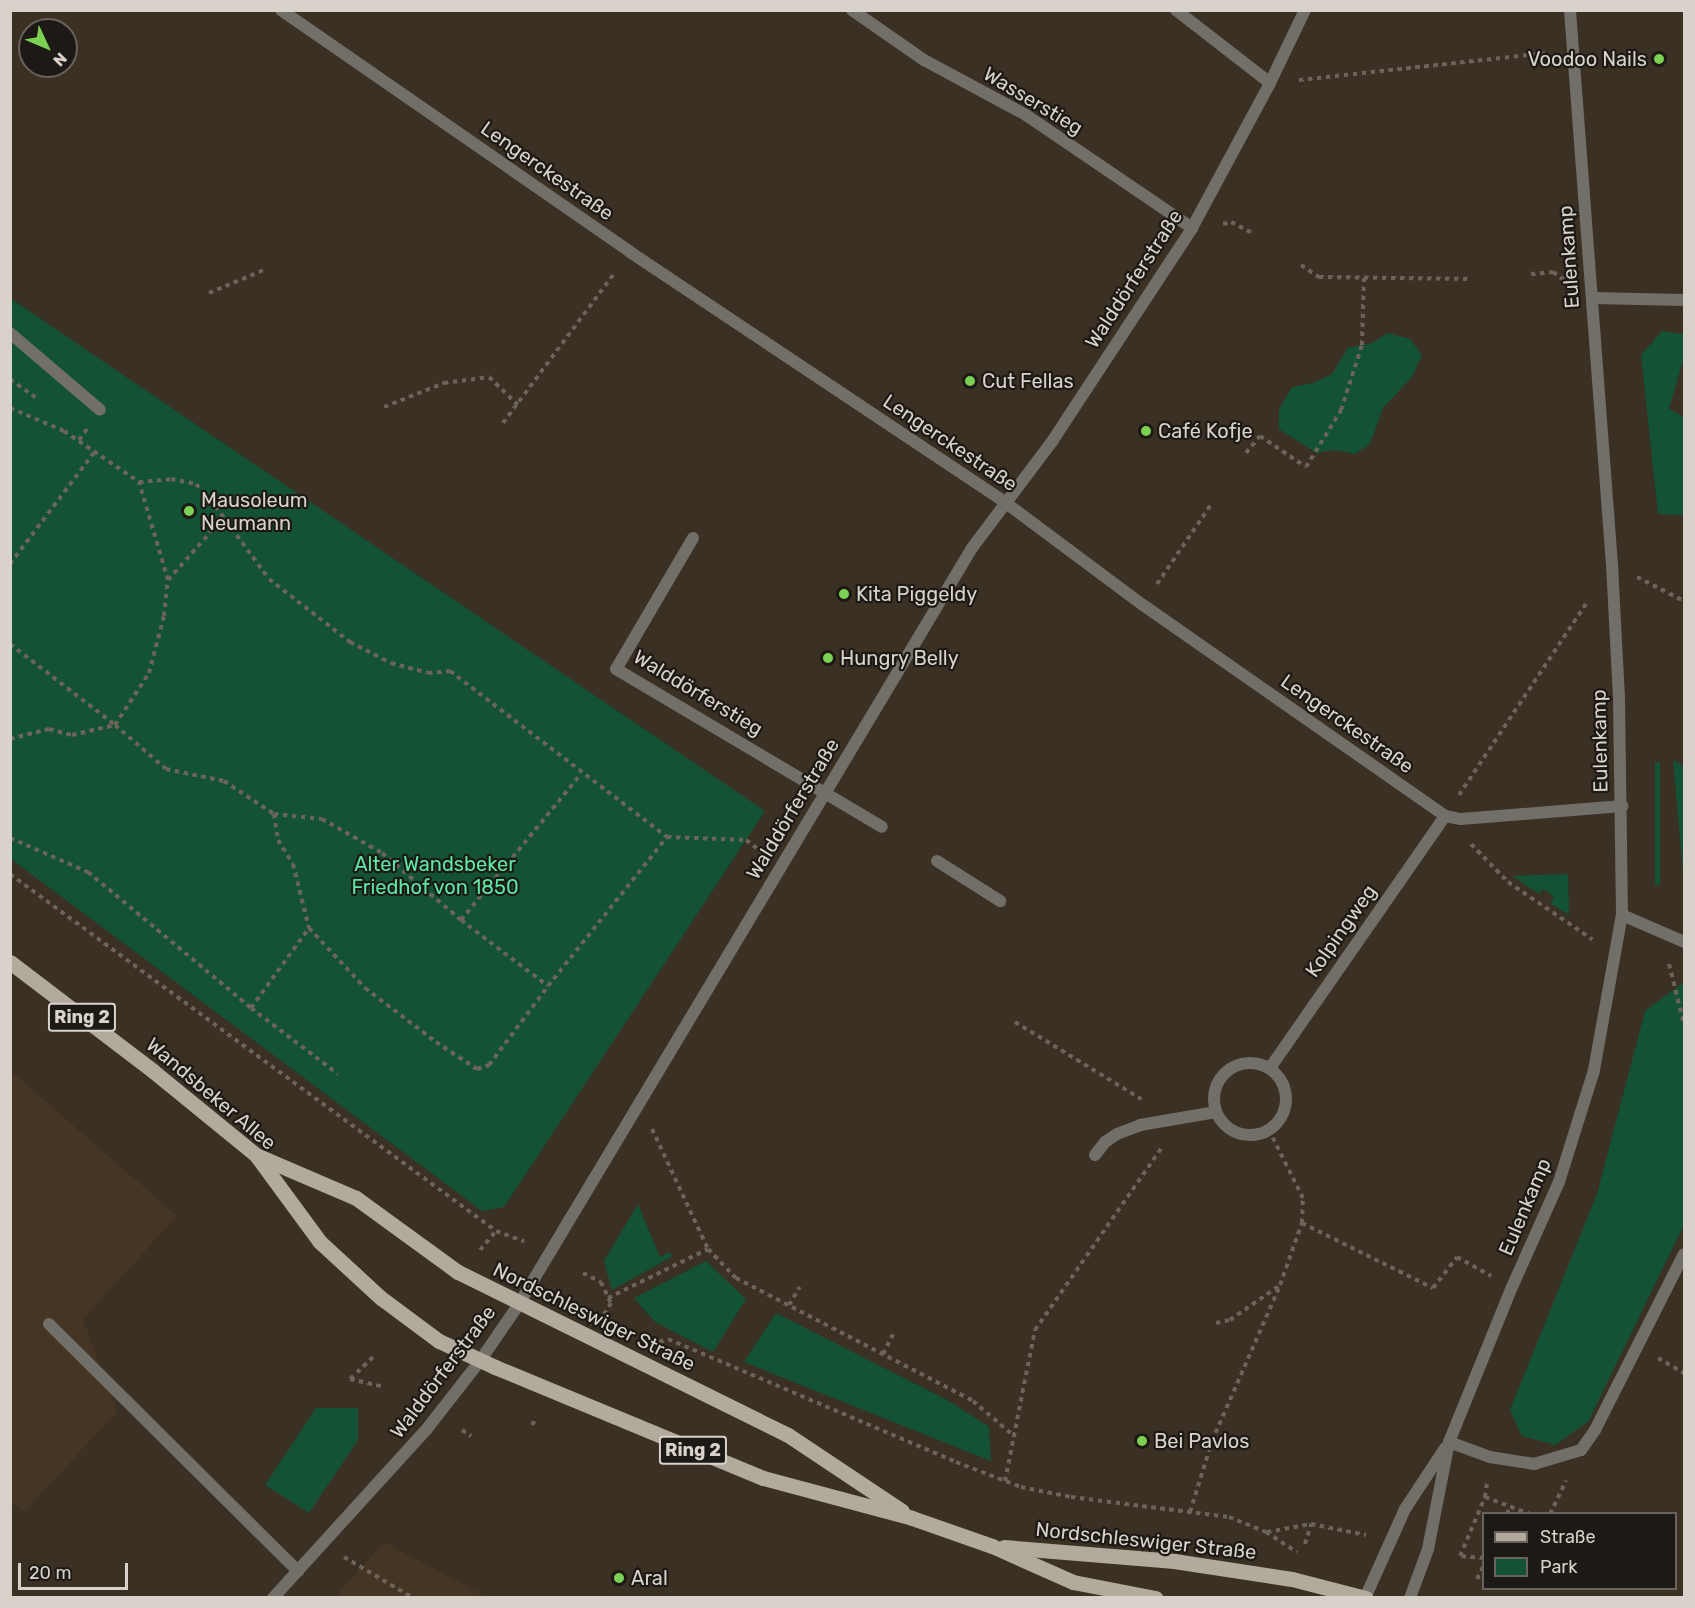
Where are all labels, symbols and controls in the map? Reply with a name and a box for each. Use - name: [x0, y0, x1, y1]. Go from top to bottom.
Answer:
- north arrow: [18, 18, 78, 78]
- place label: Voodoo Nails: [1527, 47, 1647, 71]
- text: N: [49, 49, 71, 70]
- marker: Voodoo Nails: [1652, 52, 1666, 66]
- street label: Wasserstieg: [979, 62, 1087, 140]
- street label: Lengerckestraße: [476, 116, 618, 226]
- street label: Walddörferstraße: [1080, 205, 1188, 353]
- street label: Eulenkamp: [1553, 205, 1585, 309]
- place label: Cut Fellas: [982, 369, 1074, 393]
- marker: Cut Fellas: [963, 374, 977, 388]
- street label: Lengerckestraße: [878, 389, 1022, 497]
- place label: Café Kofje: [1158, 419, 1253, 443]
- marker: Café Kofje: [1139, 424, 1153, 438]
- place label: Mausoleum Neumann: [201, 488, 308, 535]
- marker: Mausoleum Neumann: [182, 504, 196, 518]
- place label: Kita Piggeldy: [856, 582, 977, 606]
- marker: Kita Piggeldy: [837, 587, 851, 601]
- street label: Walddörferstieg: [629, 645, 767, 741]
- place label: Hungry Belly: [840, 646, 959, 670]
- marker: Hungry Belly: [821, 651, 835, 665]
- street label: Lengerckestraße: [1276, 669, 1418, 779]
- street label: Eulenkamp: [1587, 689, 1613, 793]
- street label: Walddörferstraße: [741, 734, 845, 884]
- park label: Alter Wandsbeker Friedhof von 1850: [351, 853, 519, 900]
- street label: Kolpingweg: [1300, 880, 1382, 982]
- road number: Ring 2: [48, 1002, 116, 1032]
- street label: Wandsbeker Allee: [141, 1032, 281, 1156]
- street label: Eulenkamp: [1494, 1155, 1556, 1259]
- street label: Nordschleswiger Straße: [489, 1257, 699, 1377]
- street label: Walddörferstraße: [385, 1301, 501, 1443]
- place label: Bei Pavlos: [1154, 1429, 1249, 1453]
- marker: Bei Pavlos: [1135, 1434, 1149, 1448]
- road number: Ring 2: [658, 1435, 728, 1465]
- legend: [1482, 1512, 1677, 1590]
- street label: Nordschleswiger Straße: [1034, 1517, 1258, 1565]
- text: Straße: [1540, 1526, 1596, 1548]
- scale bar: [21, 1551, 130, 1589]
- text: Park: [1540, 1556, 1577, 1578]
- text: 20 m: [29, 1562, 71, 1584]
- place label: Aral: [631, 1566, 668, 1590]
- marker: Aral: [612, 1571, 626, 1585]

